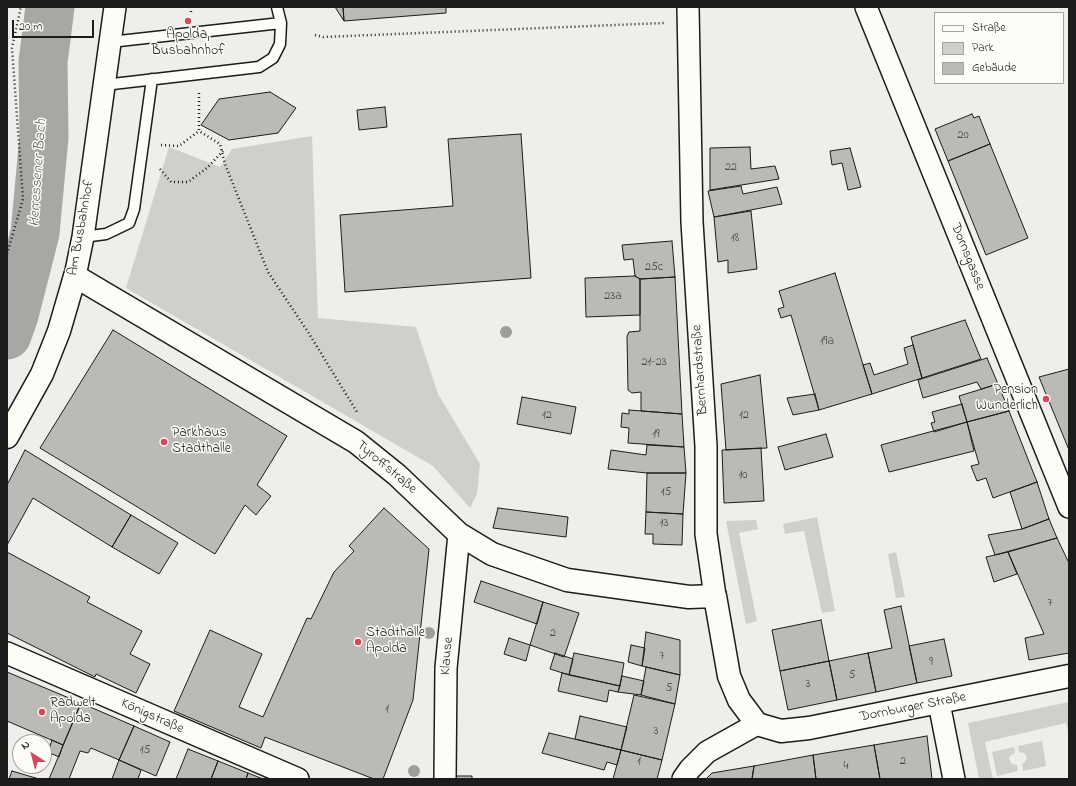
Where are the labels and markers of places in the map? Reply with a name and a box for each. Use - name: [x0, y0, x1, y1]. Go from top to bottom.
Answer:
- marker: Apolda, Busbahnhof: [183, 16, 193, 26]
- place label: Apolda, Busbahnhof: [151, 28, 225, 60]
- place label: Pension Wunderlich: [976, 383, 1038, 416]
- marker: Pension Wunderlich: [1041, 394, 1051, 404]
- place label: Parkhaus Stadthalle: [172, 426, 231, 458]
- marker: Parkhaus Stadthalle: [159, 437, 169, 447]
- place label: Stadthalle Apolda: [366, 626, 425, 658]
- marker: Stadthalle Apolda: [353, 637, 363, 647]
- place label: Radwelt Apolda: [50, 696, 96, 728]
- marker: Radwelt Apolda: [37, 707, 47, 717]

